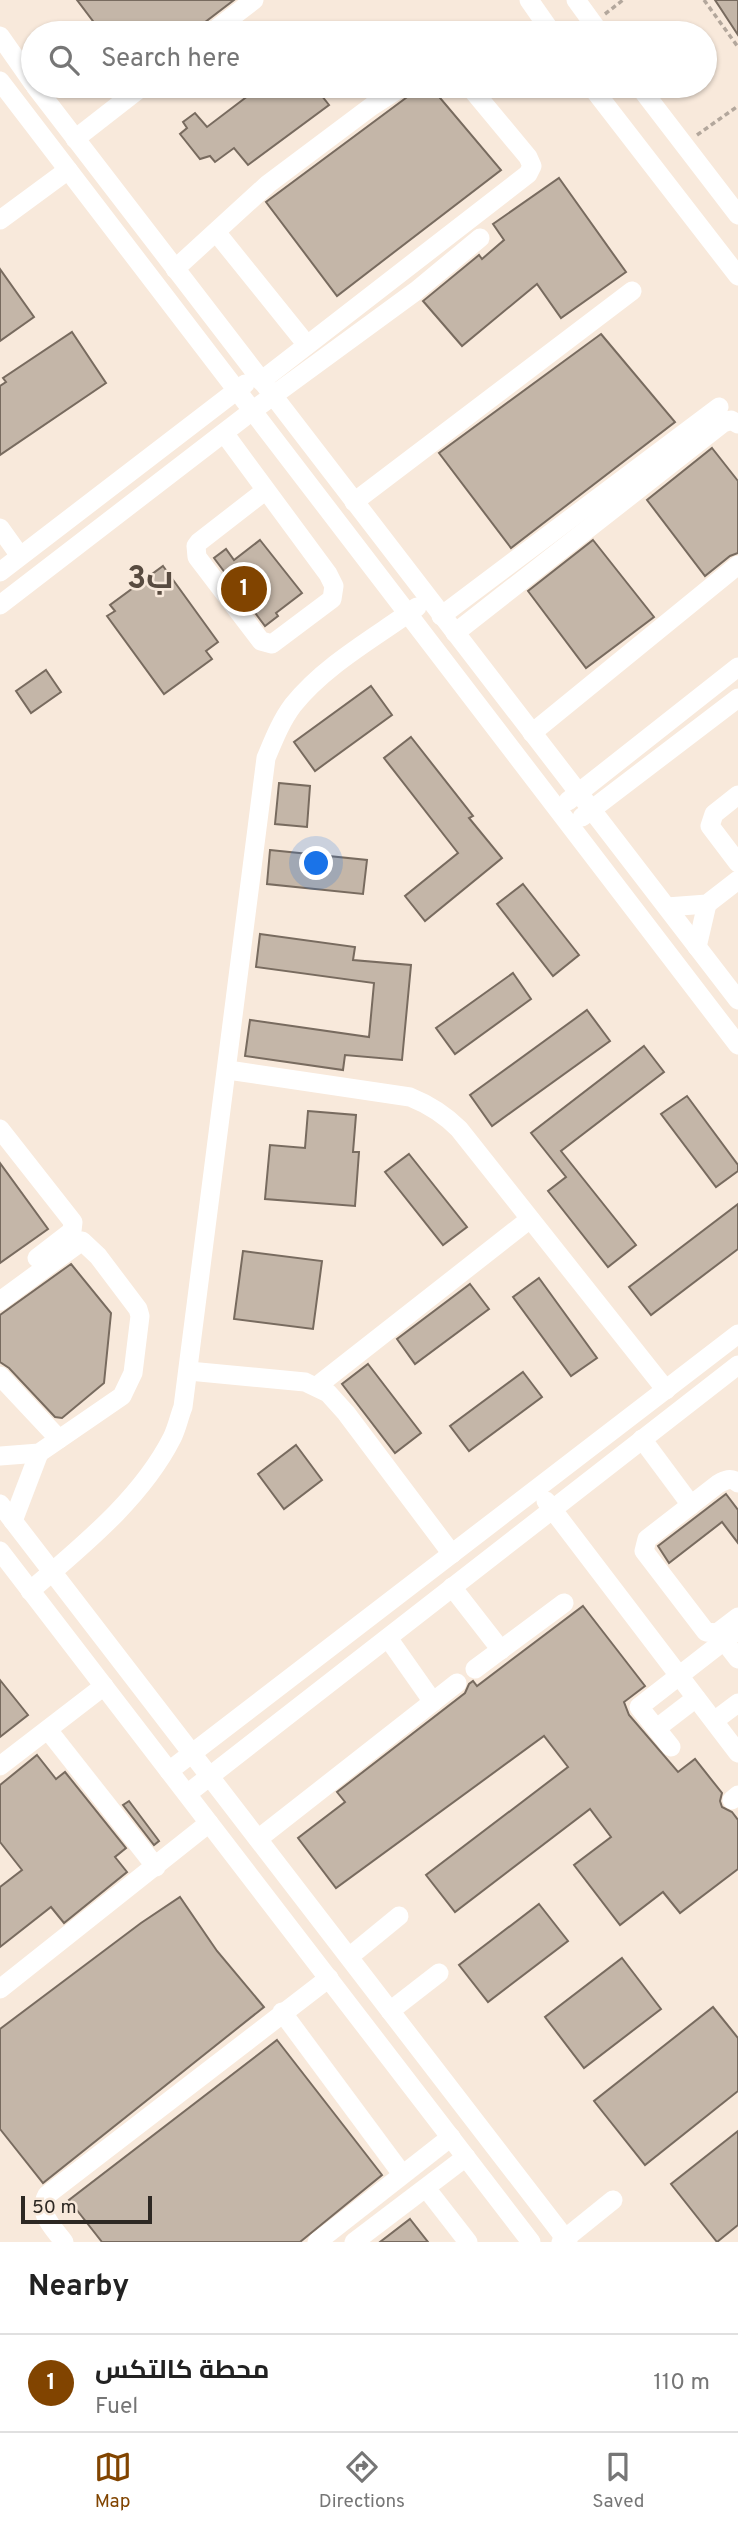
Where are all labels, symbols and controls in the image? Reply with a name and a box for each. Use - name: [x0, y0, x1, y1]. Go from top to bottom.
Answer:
- search box: [21, 21, 717, 98]
- icon: search: [45, 41, 83, 79]
- text: Search here: [101, 43, 240, 76]
- district label: ب3: [127, 560, 173, 600]
- pin: 1: [221, 563, 267, 615]
- your location: [299, 846, 333, 880]
- scale bar: [21, 2193, 152, 2225]
- text: 50 m: [32, 2196, 77, 2220]
- text: Nearby: [28, 2269, 129, 2306]
- text: محطة كالتكس: [95, 2355, 269, 2388]
- text: 1: [46, 2369, 56, 2398]
- text: 110 m: [653, 2369, 710, 2398]
- text: Fuel: [95, 2393, 138, 2422]
- tab: Map: [94, 2448, 132, 2514]
- tab: Directions: [319, 2448, 405, 2514]
- tab: Saved: [592, 2448, 644, 2514]

